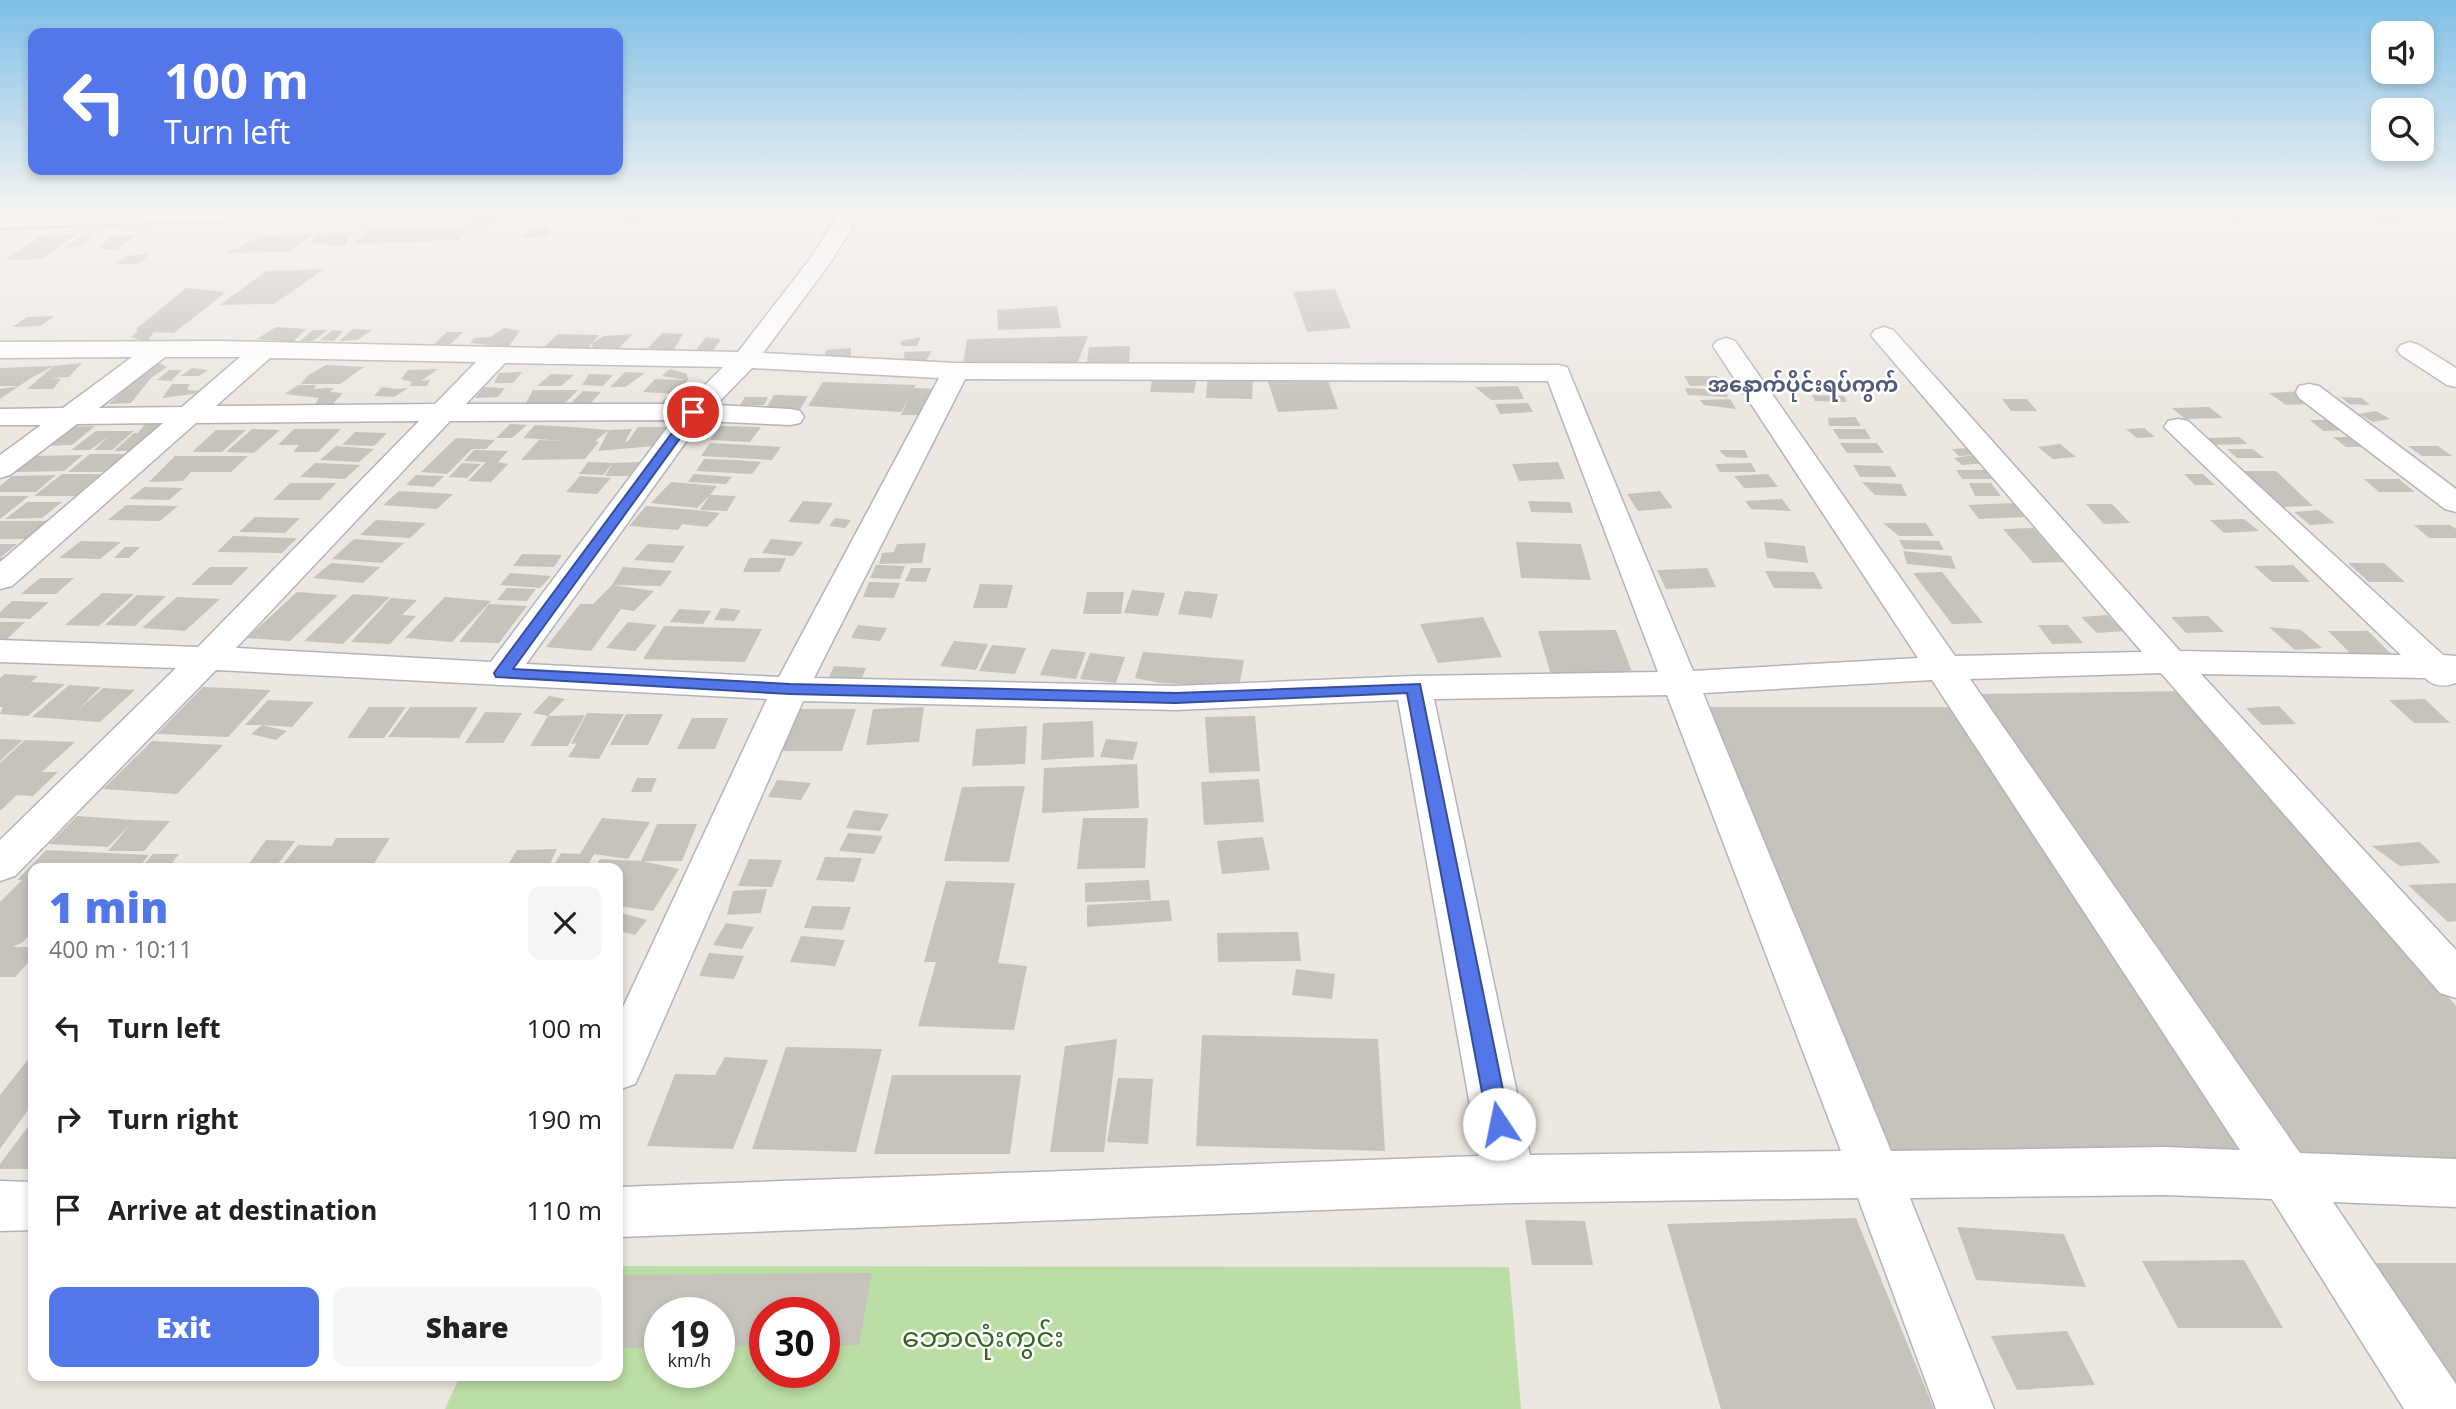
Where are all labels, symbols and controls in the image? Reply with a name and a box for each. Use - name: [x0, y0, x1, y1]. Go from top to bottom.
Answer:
- map controls: [2371, 21, 2434, 161]
- button: sound: [2371, 21, 2434, 84]
- text: 100 m: [164, 47, 309, 113]
- icon: left: [49, 56, 140, 147]
- button: search: [2371, 98, 2434, 161]
- text: Turn left: [164, 110, 290, 153]
- district label: အနောက်ပိုင်းရပ်ကွက်: [1708, 369, 1898, 402]
- pin: [663, 382, 723, 442]
- icon: arrive: [674, 393, 712, 431]
- text: 1 min: [49, 878, 168, 935]
- button: close: [528, 886, 602, 960]
- text: 400 m · 10:11: [49, 933, 192, 965]
- icon: left: [49, 1009, 87, 1047]
- text: Turn left: [108, 1010, 220, 1046]
- text: 100 m: [527, 1010, 602, 1046]
- position arrow: [1462, 1087, 1536, 1161]
- icon: right: [49, 1100, 87, 1138]
- text: Turn right: [108, 1101, 239, 1137]
- text: 190 m: [527, 1101, 602, 1137]
- icon: arrive: [49, 1191, 87, 1229]
- text: Arrive at destination: [108, 1192, 377, 1228]
- text: 110 m: [527, 1192, 602, 1228]
- button: Exit: [49, 1287, 319, 1367]
- button: Share: [333, 1287, 602, 1367]
- speed limit sign: 30: [749, 1297, 840, 1388]
- text: 19: [669, 1310, 710, 1357]
- park label: ဘောလုံးကွင်း: [902, 1317, 1064, 1360]
- text: km/h: [668, 1348, 711, 1372]

